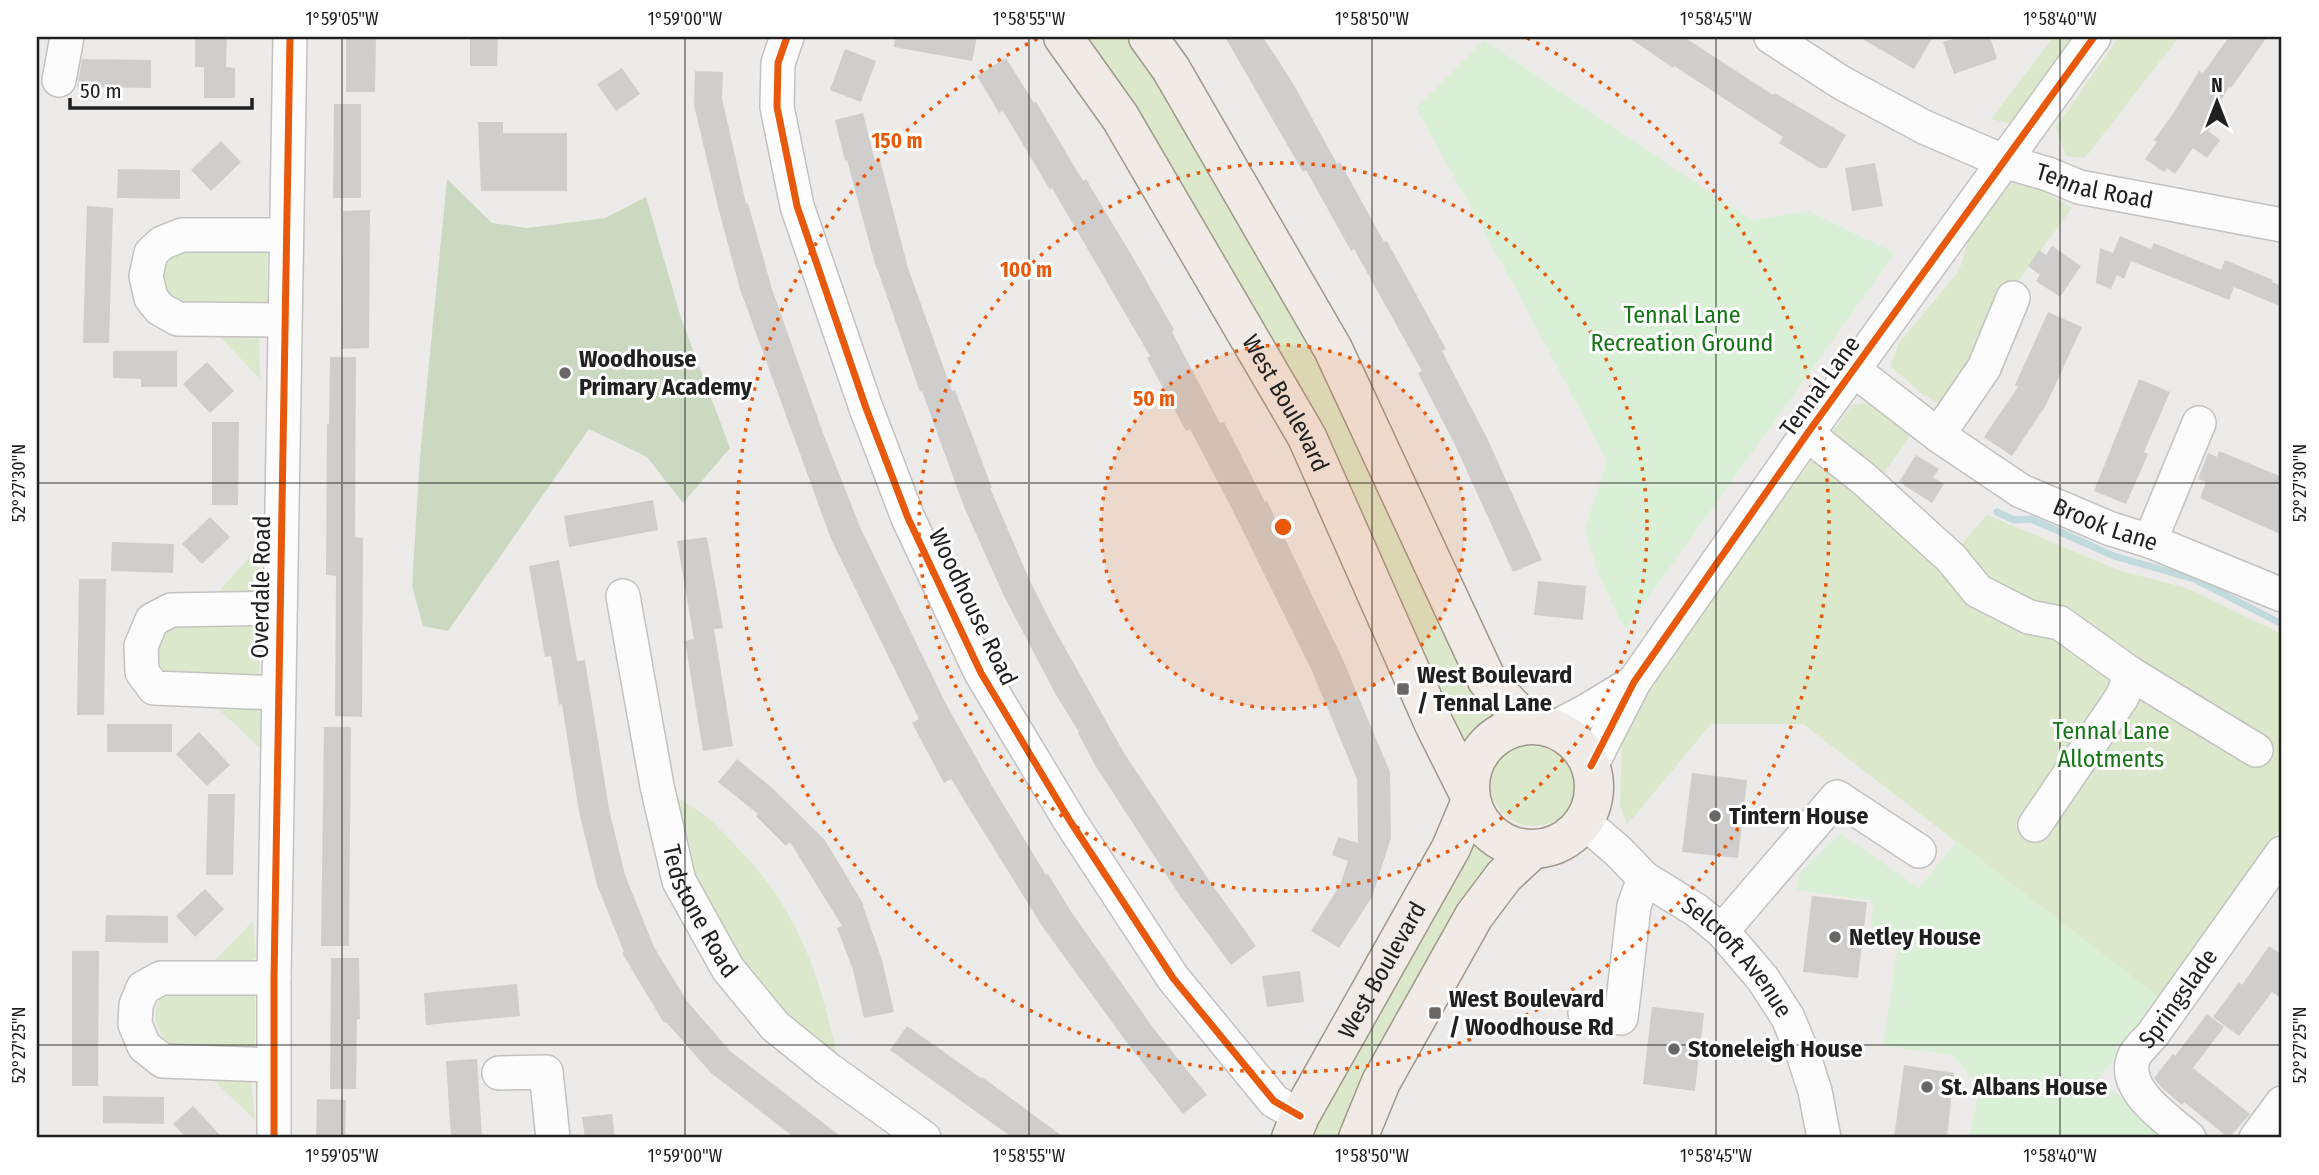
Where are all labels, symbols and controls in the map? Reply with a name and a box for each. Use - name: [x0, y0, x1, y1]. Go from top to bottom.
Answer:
- text: 1°59'05"W: [305, 8, 379, 30]
- text: 1°59'00"W: [648, 8, 723, 30]
- text: 1°58'55"W: [993, 8, 1066, 30]
- text: 1°58'50"W: [1335, 8, 1409, 30]
- text: 1°58'45"W: [1680, 8, 1752, 30]
- text: 1°58'40"W: [2023, 8, 2097, 30]
- scale bar: [70, 66, 252, 110]
- north arrow: [2182, 66, 2252, 136]
- text: N: [2211, 74, 2223, 97]
- text: 50 m: [80, 78, 122, 104]
- text: 150 m: [871, 128, 923, 154]
- street label: Tennal Road: [2033, 157, 2155, 215]
- text: 100 m: [1000, 257, 1052, 283]
- park label: Tennal Lane Recreation Ground: [1591, 301, 1773, 357]
- street label: West Boulevard: [1236, 330, 1335, 476]
- street label: Tennal Lane: [1774, 330, 1866, 442]
- place label: Woodhouse Primary Academy: [579, 345, 753, 401]
- marker: Woodhouse Primary Academy: [557, 365, 573, 381]
- text: 50 m: [1133, 386, 1175, 412]
- text: 52°27'30"N: [8, 444, 30, 522]
- text: 52°27'30"N: [2289, 444, 2311, 522]
- street label: Brook Lane: [2049, 492, 2162, 557]
- street label: Overdale Road: [246, 515, 276, 659]
- centre of rings: [1271, 515, 1295, 539]
- street label: Woodhouse Road: [923, 524, 1023, 690]
- place label: West Boulevard / Tennal Lane: [1417, 661, 1572, 717]
- marker: West Boulevard / Tennal Lane: [1395, 681, 1411, 697]
- park label: Tennal Lane Allotments: [2052, 717, 2170, 773]
- place label: Tintern House: [1729, 802, 1869, 830]
- marker: Tintern House: [1707, 808, 1723, 824]
- street label: Tedstone Road: [657, 842, 743, 983]
- street label: Selcroft Avenue: [1677, 891, 1798, 1023]
- street label: West Boulevard: [1332, 897, 1432, 1044]
- place label: Netley House: [1849, 923, 1981, 951]
- marker: Netley House: [1827, 929, 1843, 945]
- street label: Springslade: [2133, 943, 2223, 1054]
- place label: West Boulevard / Woodhouse Rd: [1449, 985, 1614, 1041]
- marker: West Boulevard / Woodhouse Rd: [1427, 1005, 1443, 1021]
- text: 52°27'25"N: [8, 1007, 30, 1083]
- text: 52°27'25"N: [2289, 1007, 2311, 1083]
- place label: Stoneleigh House: [1688, 1035, 1863, 1063]
- marker: Stoneleigh House: [1666, 1041, 1682, 1057]
- place label: St. Albans House: [1941, 1073, 2107, 1101]
- marker: St. Albans House: [1919, 1079, 1935, 1095]
- text: 1°59'05"W: [305, 1145, 379, 1167]
- text: 1°59'00"W: [648, 1145, 723, 1167]
- text: 1°58'55"W: [993, 1145, 1066, 1167]
- text: 1°58'50"W: [1335, 1145, 1409, 1167]
- text: 1°58'45"W: [1680, 1145, 1752, 1167]
- text: 1°58'40"W: [2023, 1145, 2097, 1167]

